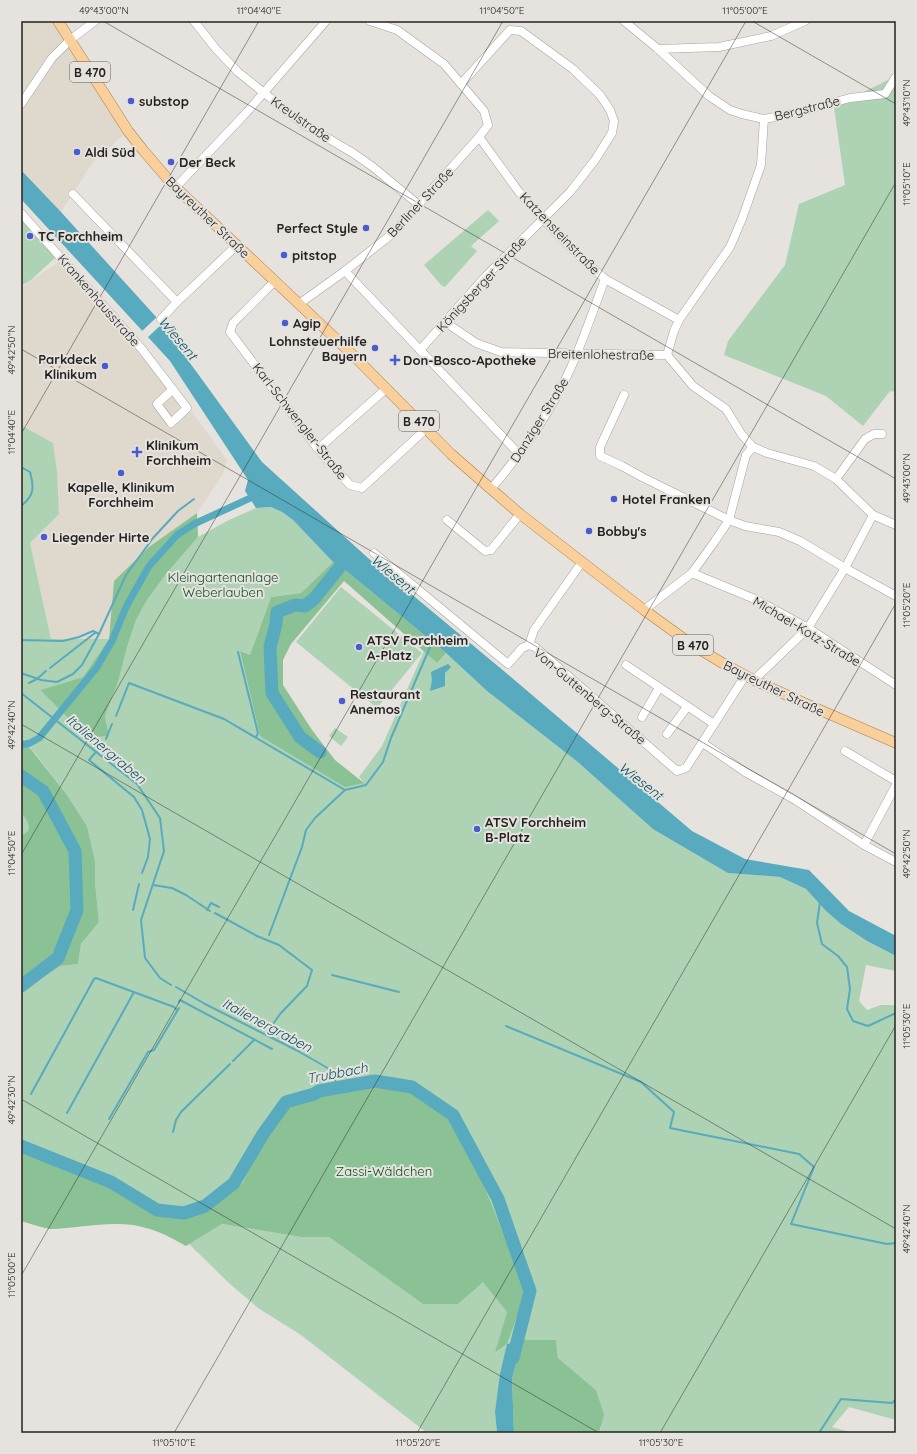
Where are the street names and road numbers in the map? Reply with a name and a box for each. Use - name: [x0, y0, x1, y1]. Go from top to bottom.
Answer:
- road number: B 470: [70, 62, 110, 82]
- street label: Kreulstraße: [268, 92, 334, 146]
- street label: Bergstraße: [773, 92, 841, 124]
- street label: Berliner Straße: [384, 164, 456, 240]
- street label: Bayreuther Straße: [163, 173, 253, 261]
- street label: Katzensteinstraße: [517, 188, 603, 278]
- street label: Königsberger Straße: [433, 233, 529, 335]
- street label: Krankenhausstraße: [54, 250, 144, 350]
- street label: Breitenlohestraße: [548, 345, 654, 363]
- street label: Karl-Schwengler-Straße: [249, 359, 351, 483]
- street label: Danziger Straße: [506, 375, 572, 465]
- road number: B 470: [399, 411, 439, 431]
- street label: Michael-Kotz-Straße: [750, 593, 864, 669]
- road number: B 470: [673, 635, 713, 655]
- street label: Von-Guttenberg-Straße: [531, 644, 649, 748]
- street label: Bayreuther Straße: [721, 657, 827, 719]

